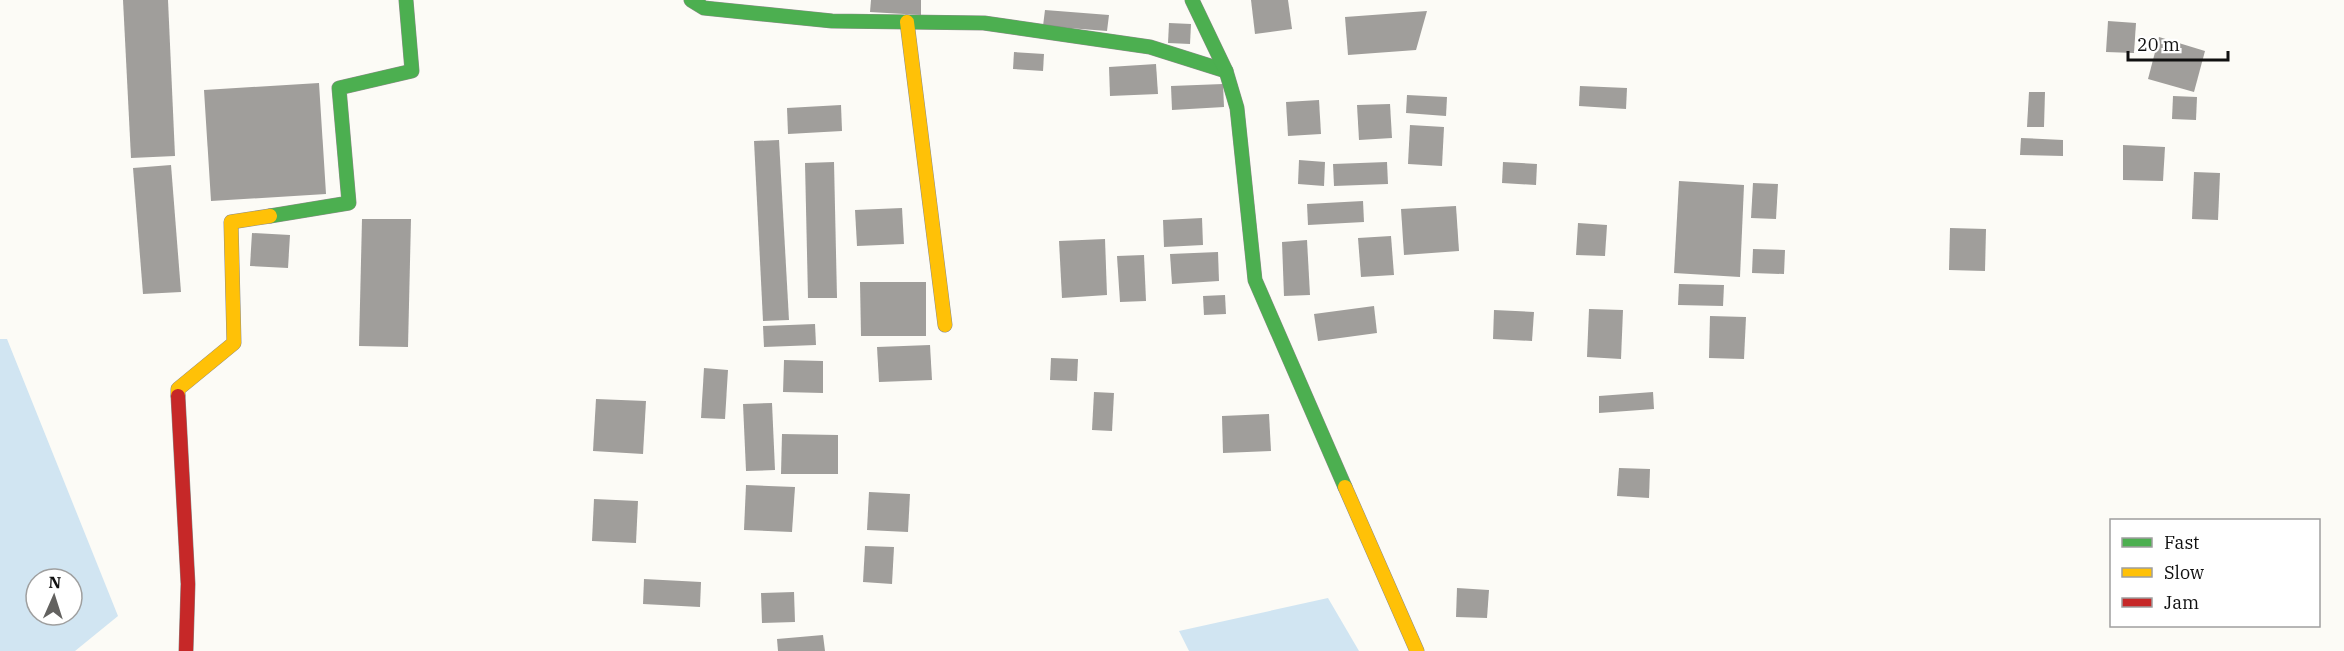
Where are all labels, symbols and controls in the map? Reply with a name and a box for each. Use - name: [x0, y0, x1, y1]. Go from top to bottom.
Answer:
- scale bar: [2128, 24, 2228, 62]
- text: 20 m: [2137, 33, 2180, 56]
- legend: [2110, 519, 2320, 627]
- text: Fast: [2164, 531, 2199, 554]
- text: Slow: [2164, 561, 2204, 584]
- north arrow: [24, 567, 84, 627]
- text: N: [48, 572, 62, 592]
- text: Jam: [2164, 591, 2199, 614]

